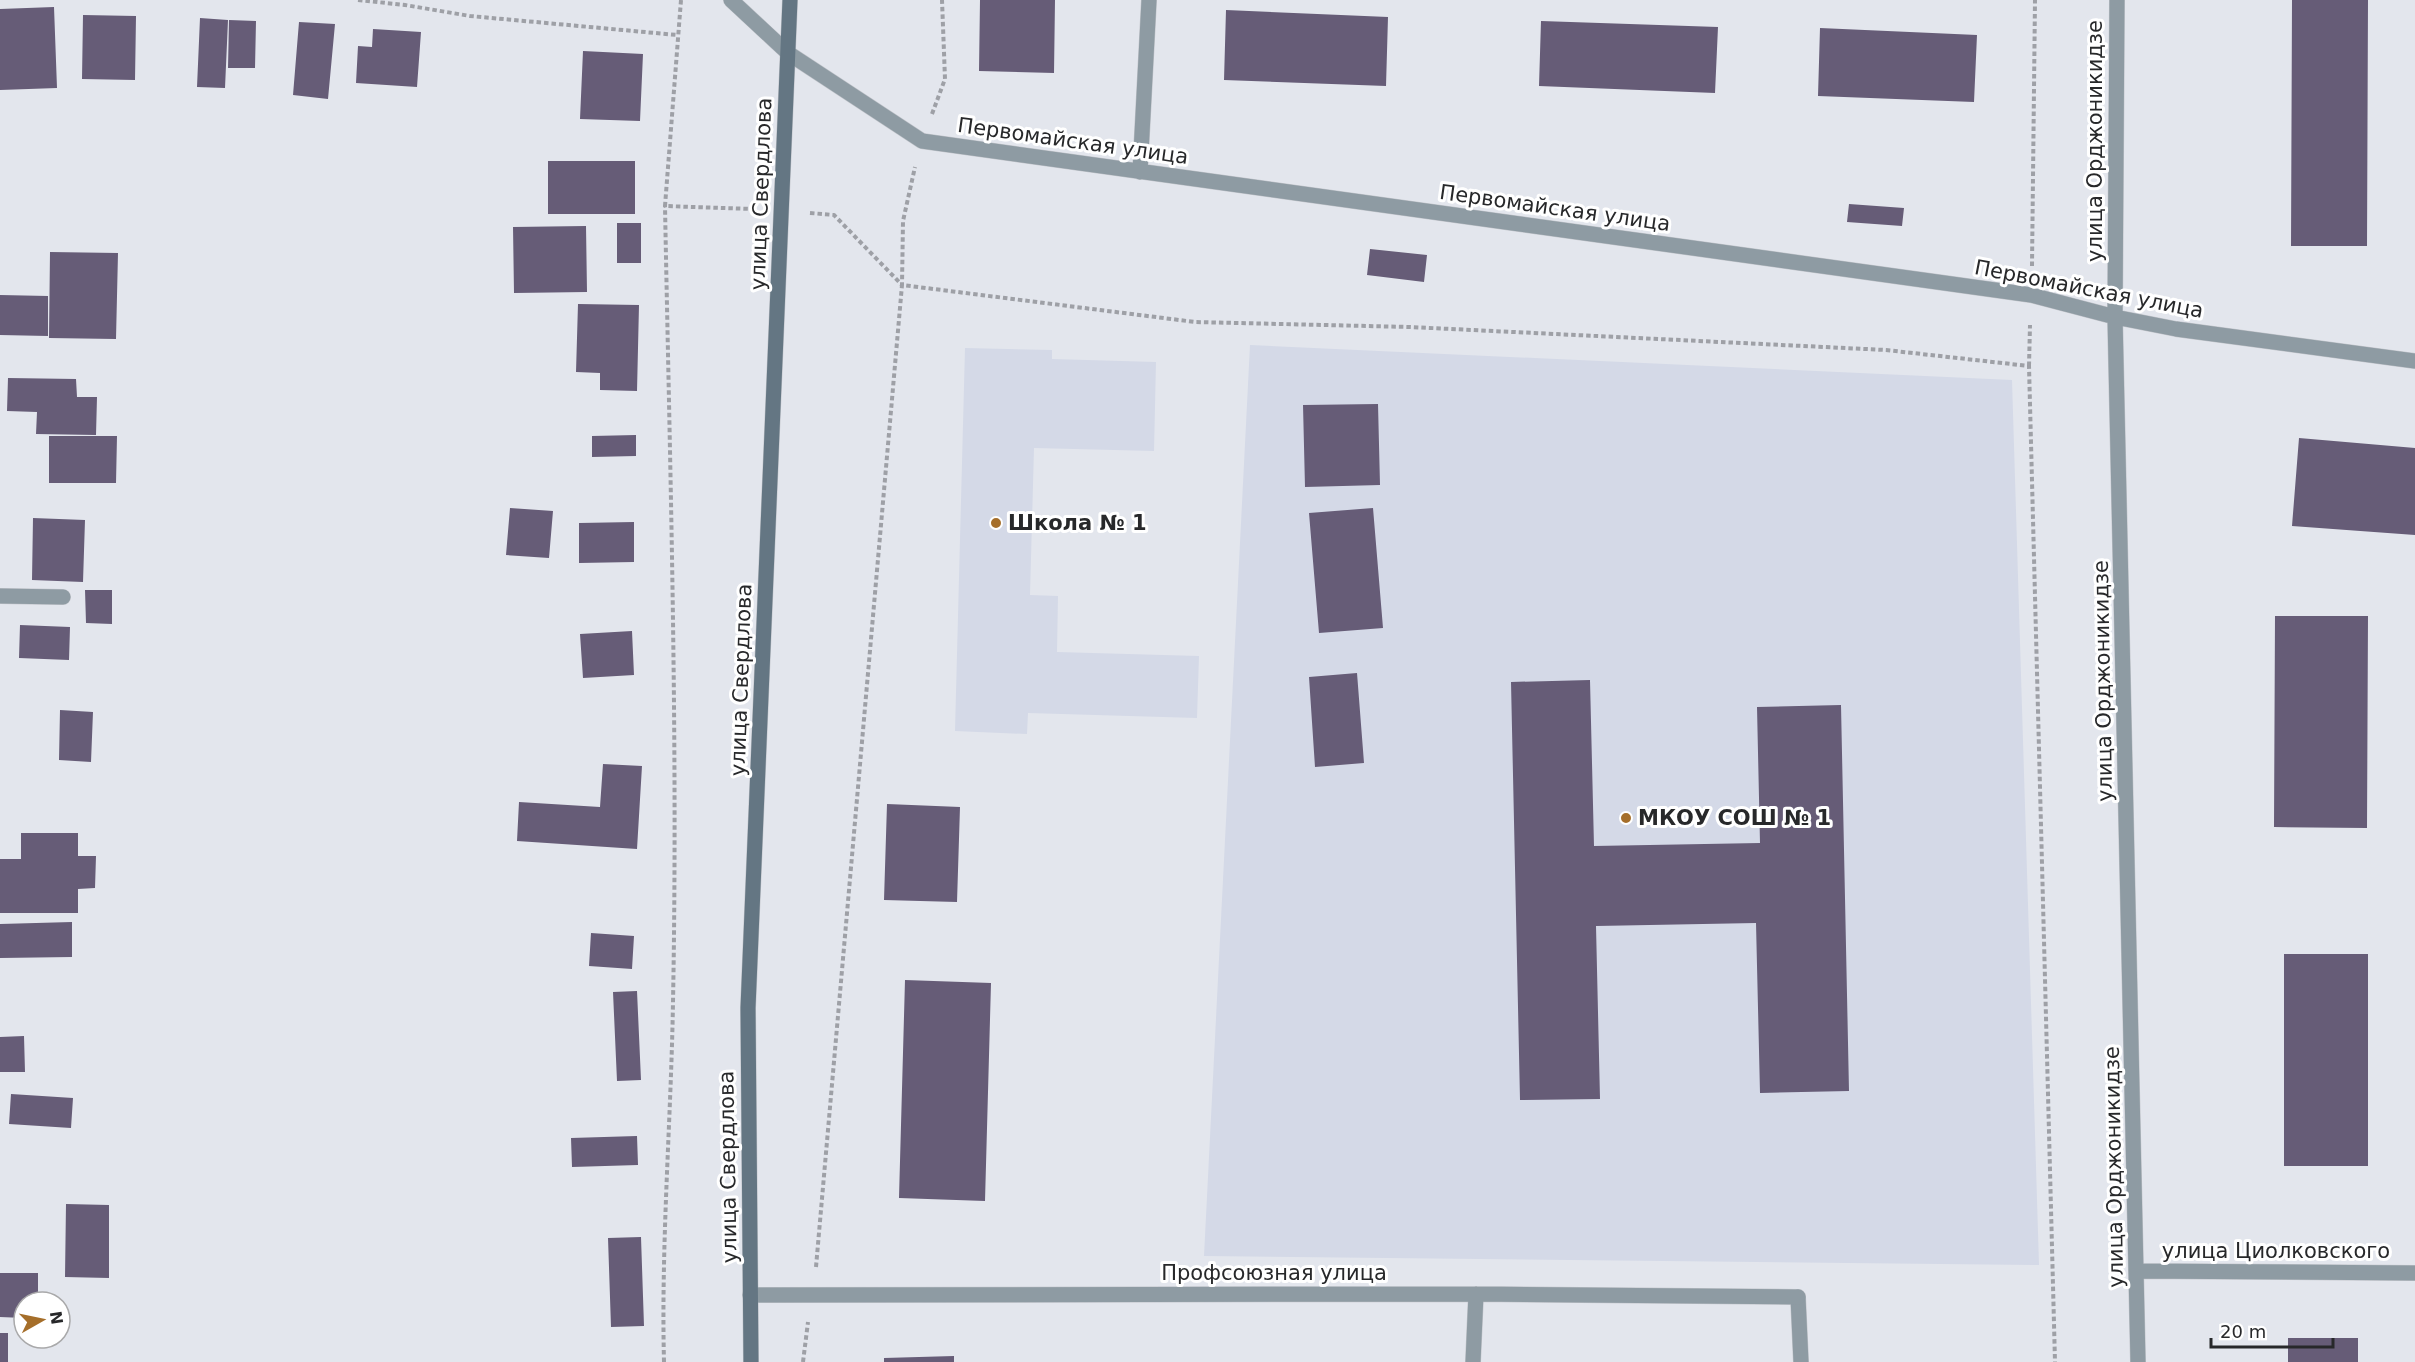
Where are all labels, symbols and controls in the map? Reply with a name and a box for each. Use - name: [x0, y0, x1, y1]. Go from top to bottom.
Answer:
- street label: улица Орджоникидзе: [2083, 20, 2107, 262]
- street label: улица Свердлова: [746, 97, 776, 291]
- street label: Первомайская улица: [956, 113, 1190, 169]
- street label: Первомайская улица: [1438, 180, 1672, 236]
- street label: Первомайская улица: [1972, 255, 2206, 323]
- place label: Школа № 1: [1008, 511, 1147, 535]
- marker: Школа № 1: [989, 516, 1003, 530]
- street label: улица Орджоникидзе: [2089, 560, 2117, 802]
- street label: улица Свердлова: [726, 583, 756, 777]
- place label: МКОУ СОШ № 1: [1638, 806, 1831, 830]
- marker: МКОУ СОШ № 1: [1619, 811, 1633, 825]
- street label: улица Орджоникидзе: [2100, 1046, 2128, 1288]
- street label: улица Свердлова: [714, 1070, 742, 1264]
- street label: улица Циолковского: [2162, 1239, 2390, 1263]
- street label: Профсоюзная улица: [1161, 1261, 1387, 1285]
- north arrow: [12, 1290, 72, 1350]
- text: N: [46, 1310, 67, 1326]
- scale bar: [2211, 1311, 2332, 1349]
- text: 20 m: [2220, 1321, 2266, 1342]

